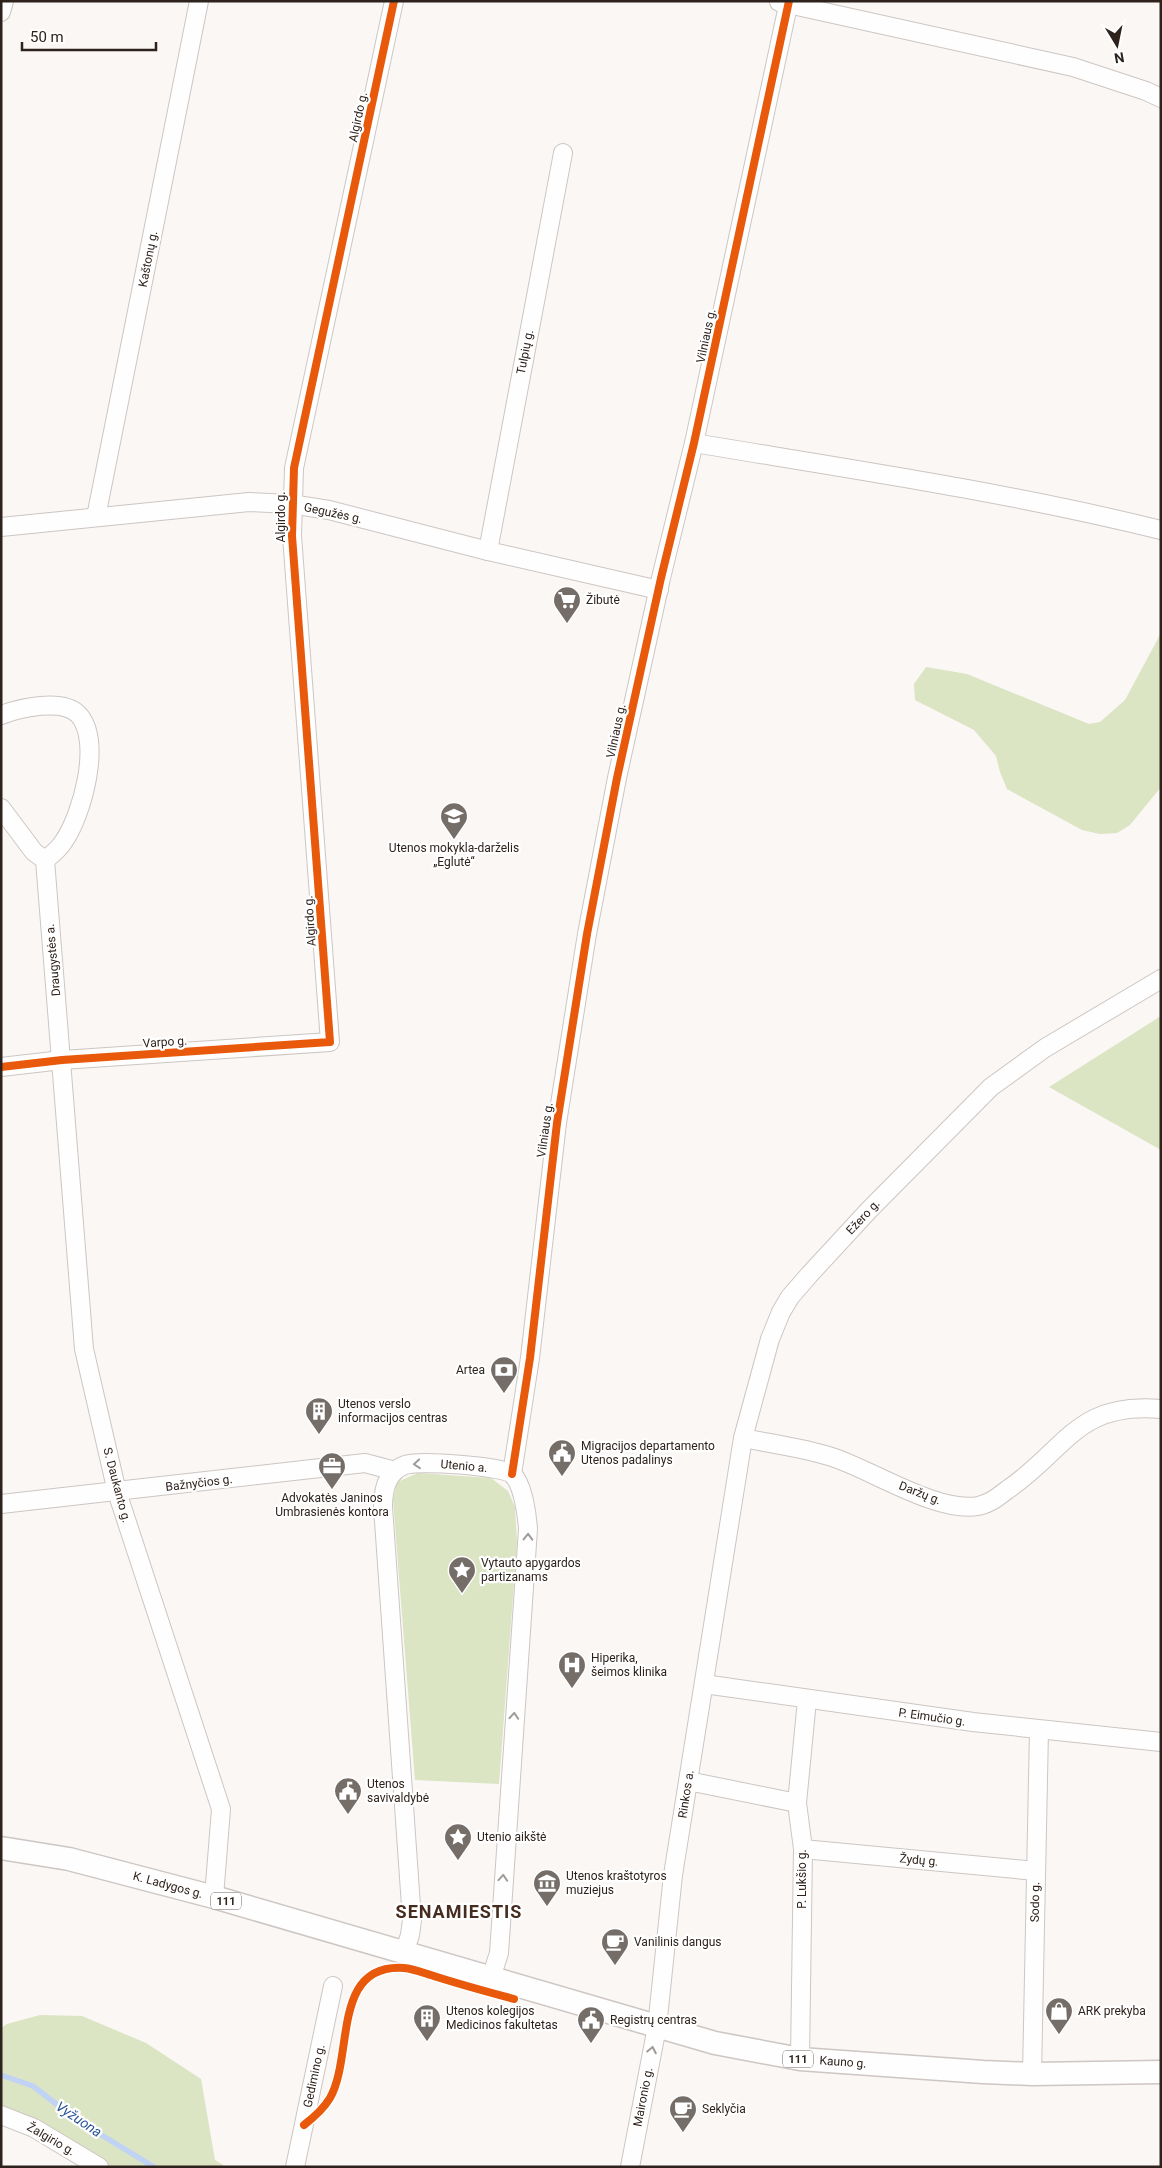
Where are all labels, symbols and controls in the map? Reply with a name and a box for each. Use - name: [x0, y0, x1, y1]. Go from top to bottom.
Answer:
- scale bar: [22, 20, 156, 52]
- north arrow: [1092, 20, 1142, 70]
- text: 50 m: [30, 28, 64, 46]
- text: N: [1113, 49, 1126, 67]
- street label: Algirdo g.: [346, 91, 370, 143]
- street label: Kaštonų g.: [136, 230, 160, 288]
- street label: Vilniaus g.: [693, 308, 719, 364]
- street label: Tulpių g.: [514, 328, 536, 376]
- street label: Algirdo g.: [274, 492, 288, 542]
- street label: Gegužės g.: [303, 500, 363, 526]
- supermarket icon: Žibutė: [552, 585, 582, 624]
- place label: Žibutė: [586, 592, 620, 607]
- street label: Vilniaus g.: [603, 703, 629, 759]
- school or university icon: Utenos mokykla-darželis „Eglutė“: [439, 801, 469, 840]
- place label: Utenos mokykla-darželis „Eglutė“: [389, 841, 519, 869]
- street label: Algirdo g.: [301, 895, 319, 947]
- street label: Draugystės a.: [43, 923, 63, 997]
- street label: Varpo g.: [142, 1033, 188, 1051]
- street label: Vilniaus g.: [534, 1102, 556, 1158]
- street label: Ežero g.: [843, 1197, 883, 1237]
- bank icon: Artea: [489, 1355, 519, 1394]
- place label: Artea: [456, 1363, 485, 1377]
- building icon: Utenos verslo informacijos centras: [304, 1396, 334, 1435]
- place label: Utenos verslo informacijos centras: [338, 1397, 448, 1425]
- public building icon: Migracijos departamento Utenos padalinys: [547, 1438, 577, 1477]
- place label: Migracijos departamento Utenos padalinys: [581, 1439, 715, 1467]
- street label: S. Daukanto g.: [100, 1446, 134, 1524]
- office icon: Advokatės Janinos Umbrasienės kontora: [317, 1451, 347, 1490]
- street label: Utenio a.: [440, 1457, 488, 1475]
- one-way arrow: [412, 1458, 420, 1469]
- street label: Bažnyčios g.: [165, 1472, 233, 1494]
- street label: Daržų g.: [897, 1479, 943, 1507]
- place label: Advokatės Janinos Umbrasienės kontora: [275, 1491, 389, 1519]
- one-way arrow: [523, 1533, 533, 1540]
- place icon: Vytauto apygardos partizanams: [447, 1555, 477, 1594]
- place label: Vytauto apygardos partizanams: [481, 1556, 581, 1584]
- hospital icon: Hiperika, šeimos klinika: [557, 1650, 587, 1689]
- place label: Hiperika, šeimos klinika: [591, 1651, 667, 1679]
- street label: P. Eimučio g.: [898, 1705, 966, 1729]
- one-way arrow: [509, 1712, 520, 1720]
- street label: Rinkos a.: [675, 1769, 697, 1819]
- public building icon: Utenos savivaldybė: [333, 1776, 363, 1815]
- place label: Utenos savivaldybė: [367, 1777, 429, 1805]
- place icon: Utenio aikštė: [443, 1822, 473, 1861]
- place label: Utenio aikštė: [477, 1830, 546, 1844]
- street label: P. Lukšio g.: [795, 1849, 809, 1909]
- street label: Žydų g.: [899, 1850, 939, 1869]
- museum icon: Utenos kraštotyros muziejus: [532, 1868, 562, 1907]
- street label: K. Ladygos g.: [132, 1869, 204, 1901]
- place label: Utenos kraštotyros muziejus: [566, 1869, 667, 1897]
- one-way arrow: [498, 1874, 509, 1882]
- street label: Sodo g.: [1028, 1882, 1042, 1922]
- road number: 111: [211, 1892, 241, 1910]
- district label: SENAMIESTIS: [396, 1901, 522, 1922]
- cafe icon: Vanilinis dangus: [600, 1927, 630, 1966]
- place label: Vanilinis dangus: [634, 1935, 721, 1949]
- shop icon: ARK prekyba: [1044, 1996, 1074, 2035]
- building icon: Utenos kolegijos Medicinos fakultetas: [412, 2003, 442, 2042]
- place label: Utenos kolegijos Medicinos fakultetas: [446, 2004, 558, 2032]
- place label: ARK prekyba: [1078, 2004, 1146, 2018]
- public building icon: Registrų centras: [576, 2005, 606, 2044]
- place label: Registrų centras: [610, 2013, 697, 2027]
- street label: Gedimino g.: [300, 2043, 328, 2109]
- one-way arrow: [647, 2046, 657, 2055]
- road number: 111: [783, 2050, 813, 2068]
- street label: Kauno g.: [819, 2053, 867, 2071]
- street label: Maironio g.: [630, 2066, 656, 2128]
- cafe icon: Seklyčia: [668, 2094, 698, 2133]
- water label: Vyžuona: [53, 2098, 105, 2140]
- place label: Seklyčia: [702, 2102, 746, 2116]
- street label: Žalgirio g.: [25, 2119, 78, 2158]

